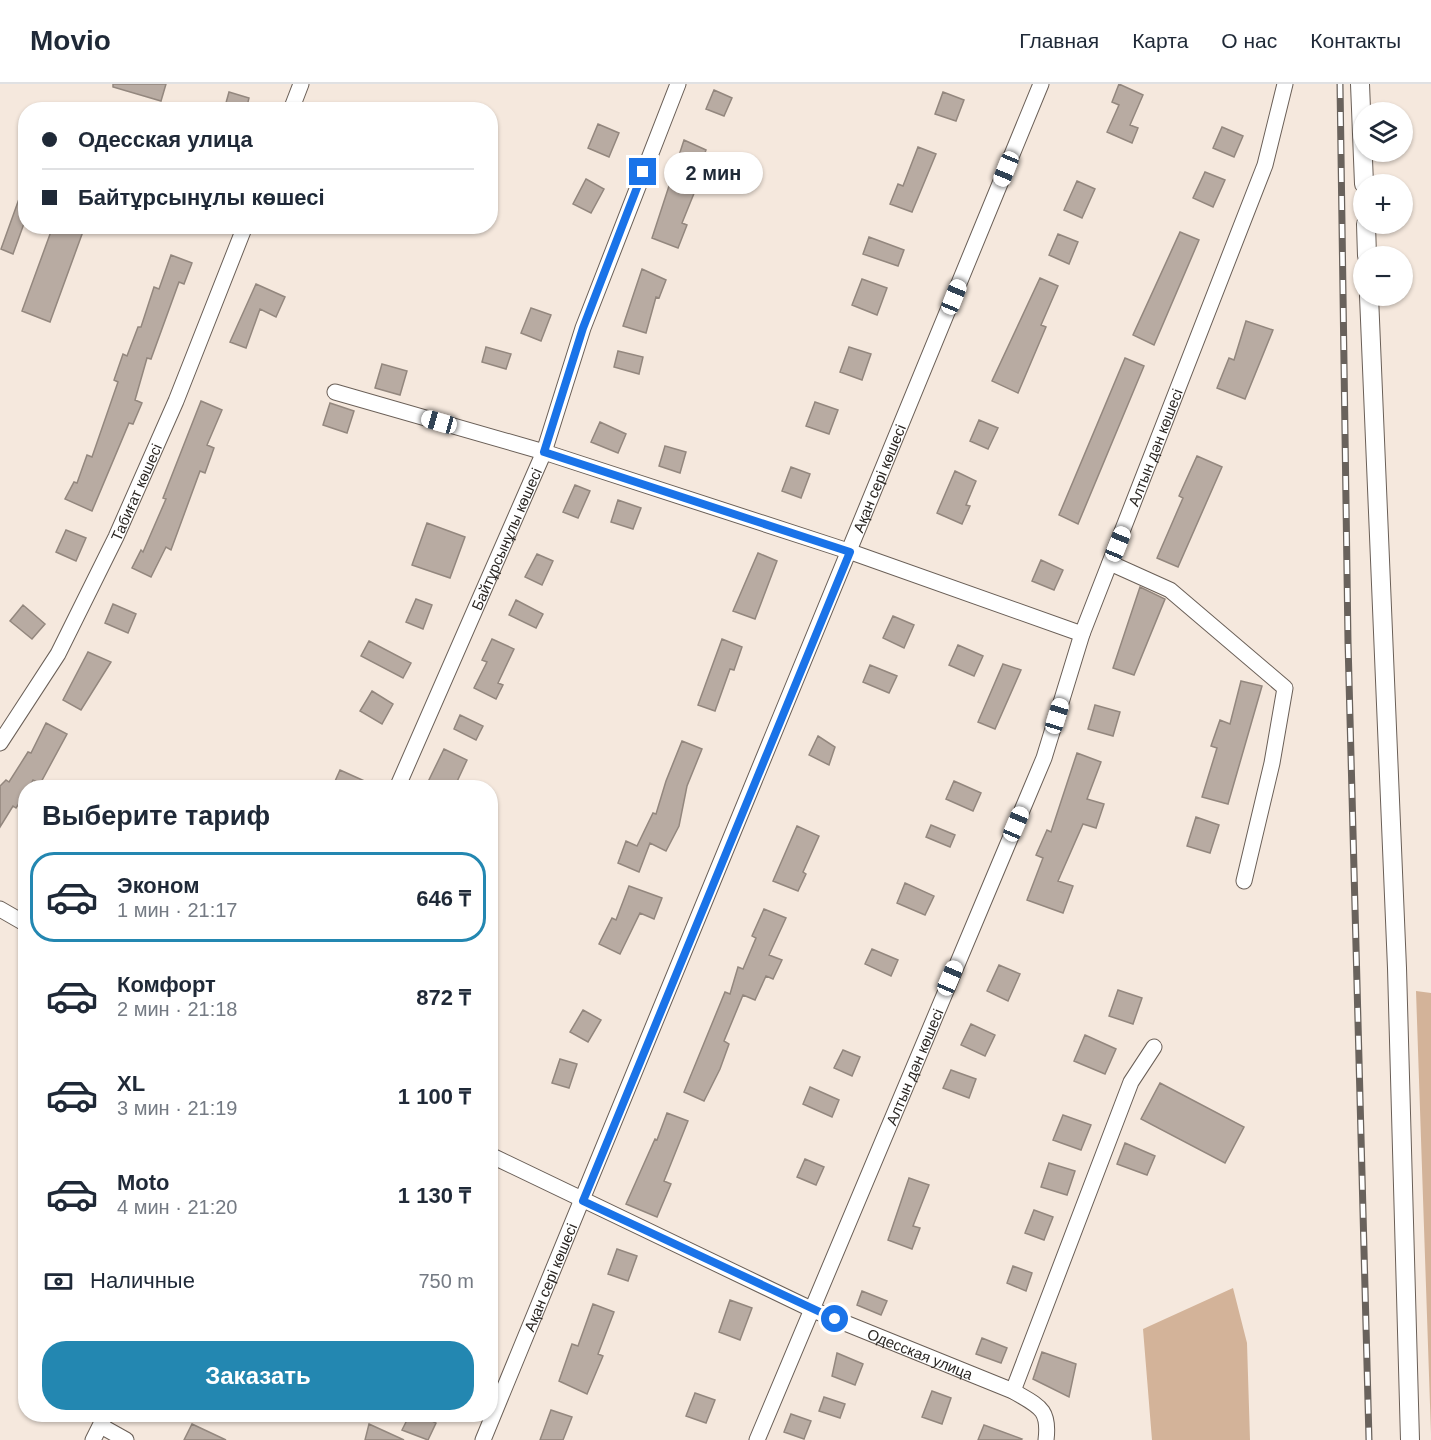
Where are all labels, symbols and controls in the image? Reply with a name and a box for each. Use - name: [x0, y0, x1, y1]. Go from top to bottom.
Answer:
- text: Movio: [30, 25, 111, 56]
- text: Главная: [1019, 29, 1099, 52]
- text: Карта: [1132, 29, 1188, 52]
- text: О нас: [1221, 29, 1277, 52]
- text: Контакты: [1310, 29, 1401, 52]
- map controls: [1353, 102, 1413, 306]
- button: layers: [1353, 102, 1413, 162]
- text: Одесская улица: [78, 127, 253, 152]
- car: [991, 149, 1021, 189]
- callout: 2 мин: [664, 151, 763, 193]
- route end: [629, 158, 656, 185]
- text: 2 мин: [686, 162, 741, 184]
- button: +: [1353, 174, 1413, 234]
- text: Байтұрсынұлы көшесі: [78, 185, 325, 210]
- button: −: [1353, 246, 1413, 306]
- car: [939, 277, 969, 317]
- street label: Алтын дән көшесі: [1124, 386, 1185, 508]
- car: [419, 408, 459, 436]
- street label: Ақан сері көшесі: [849, 422, 909, 535]
- street label: Табиғат көшесі: [107, 441, 165, 543]
- street label: Байтұрсынұлы көшесі: [468, 465, 545, 612]
- car: [1103, 524, 1133, 564]
- car: [1043, 696, 1071, 736]
- text: Выберите тариф: [42, 801, 270, 831]
- car: [1001, 804, 1031, 844]
- icon: car: [45, 870, 99, 924]
- text: Эконом: [117, 873, 200, 898]
- text: 646 ₸: [416, 886, 471, 911]
- text: 1 мин · 21:17: [117, 899, 237, 921]
- car: [935, 958, 965, 998]
- icon: car: [45, 969, 99, 1023]
- text: Комфорт: [117, 972, 216, 997]
- text: 872 ₸: [416, 985, 471, 1010]
- text: 2 мин · 21:18: [117, 998, 237, 1020]
- street label: Алтын дән көшесі: [882, 1006, 946, 1127]
- icon: car: [45, 1068, 99, 1122]
- text: XL: [117, 1071, 145, 1096]
- text: 1 100 ₸: [398, 1084, 471, 1109]
- text: 3 мин · 21:19: [117, 1097, 237, 1119]
- icon: car: [45, 1167, 99, 1221]
- text: Moto: [117, 1170, 170, 1195]
- text: 1 130 ₸: [398, 1183, 471, 1208]
- text: 4 мин · 21:20: [117, 1196, 237, 1218]
- street label: Ақан сері көшесі: [520, 1221, 580, 1334]
- icon: cash: [42, 1265, 75, 1298]
- text: Наличные: [90, 1268, 195, 1293]
- text: 750 m: [418, 1270, 474, 1292]
- route start: [821, 1305, 848, 1332]
- street label: Одесская улица: [865, 1324, 976, 1383]
- button: Заказать: [42, 1341, 474, 1410]

